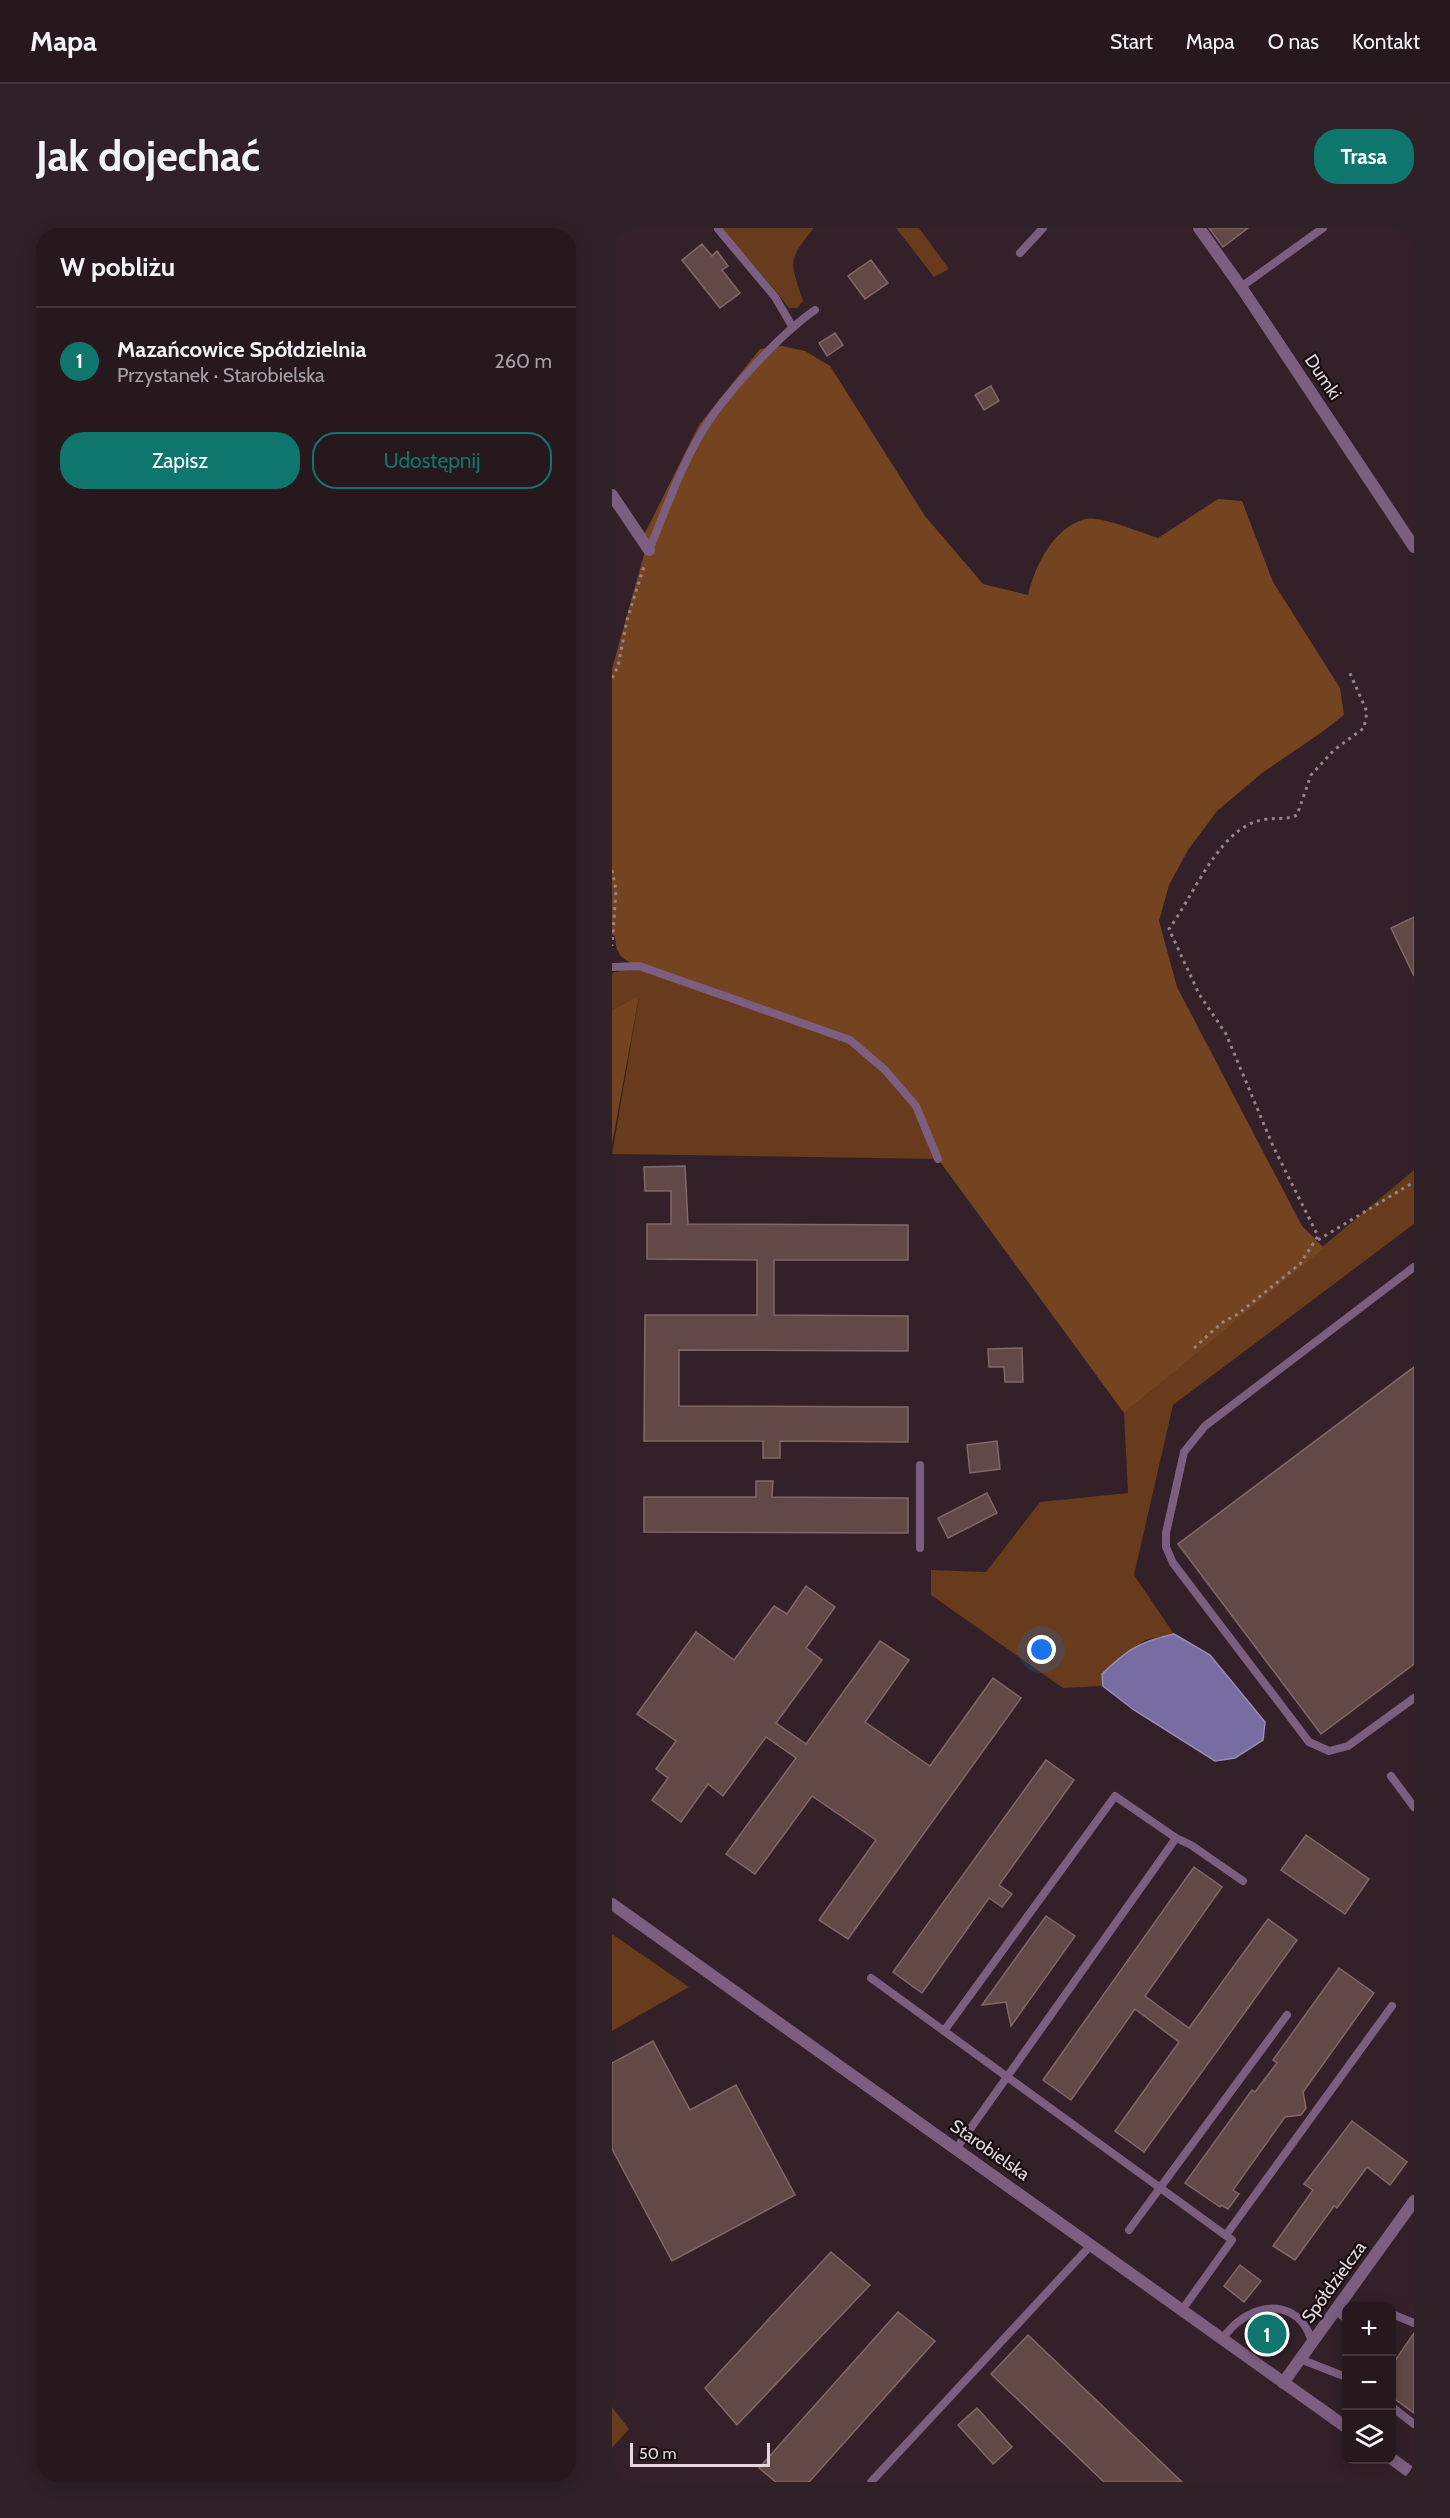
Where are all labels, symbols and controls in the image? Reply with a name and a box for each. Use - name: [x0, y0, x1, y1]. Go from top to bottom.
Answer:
- text: Mapa: [30, 24, 97, 58]
- text: Start: [1110, 29, 1153, 54]
- text: Mapa: [1186, 29, 1235, 54]
- text: O nas: [1268, 29, 1319, 54]
- text: Kontakt: [1352, 29, 1420, 54]
- button: Trasa: [1314, 129, 1414, 184]
- text: Jak dojechać: [36, 130, 260, 182]
- text: W pobliżu: [60, 251, 175, 283]
- text: Mazańcowice Spółdzielnia: [117, 336, 367, 363]
- text: 1: [76, 349, 83, 373]
- text: 260 m: [494, 349, 552, 373]
- street label: Dumki: [1300, 350, 1346, 404]
- text: Przystanek · Starobielska: [117, 363, 325, 387]
- button: Zapisz: [60, 432, 300, 489]
- button: Udostępnij: [312, 432, 552, 489]
- your location: [1027, 1635, 1056, 1664]
- street label: Starobielska: [946, 2115, 1034, 2185]
- street label: Spółdzielcza: [1297, 2237, 1371, 2327]
- map controls: [1342, 2302, 1396, 2464]
- button: +: [1342, 2302, 1396, 2356]
- pin: 1: [1248, 2312, 1286, 2356]
- button: −: [1342, 2356, 1396, 2410]
- button: layers: [1342, 2410, 1396, 2464]
- scale bar: [630, 2440, 770, 2468]
- text: 50 m: [639, 2444, 676, 2463]

